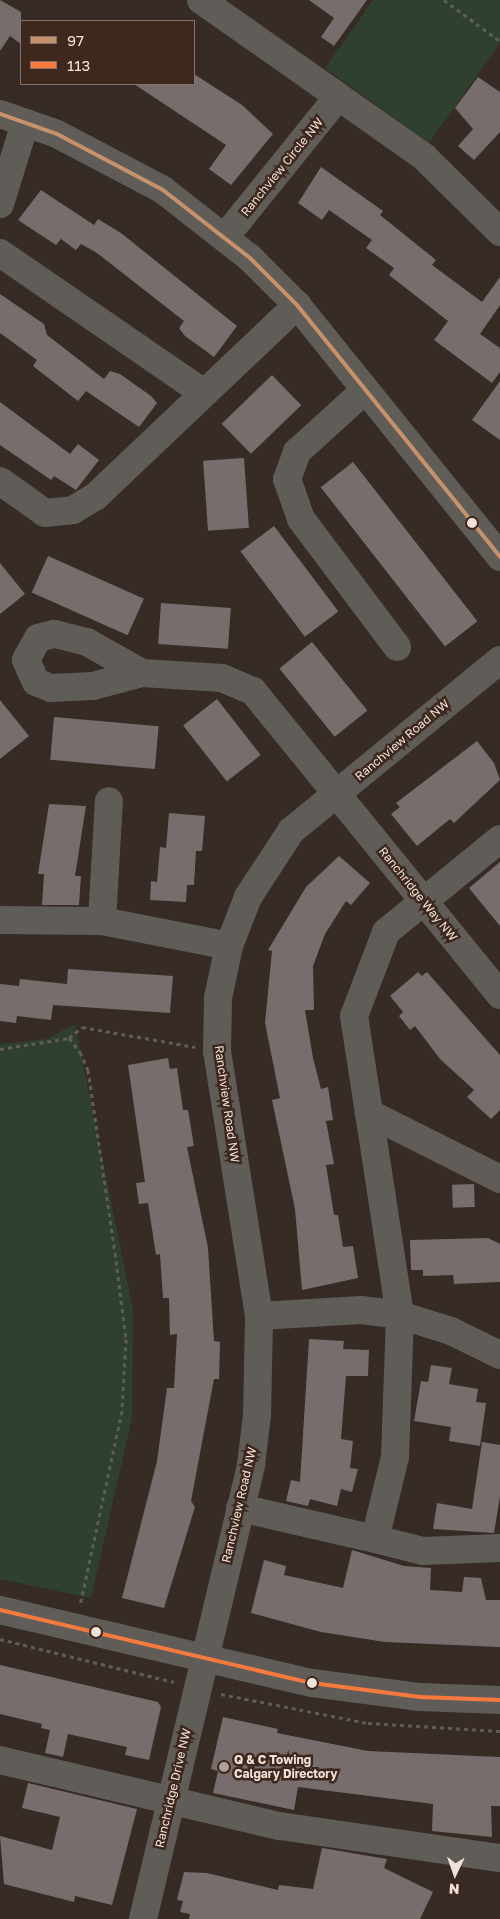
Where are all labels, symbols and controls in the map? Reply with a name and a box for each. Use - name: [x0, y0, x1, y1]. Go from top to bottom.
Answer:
- legend: [20, 20, 195, 85]
- text: 97: [67, 31, 84, 49]
- text: 113: [67, 56, 90, 74]
- street label: Ranchview Circle NW: [238, 115, 326, 219]
- unlabelled marker: [467, 518, 477, 528]
- street label: Ranchview Road NW: [352, 696, 452, 784]
- street label: Ranchridge Way NW: [376, 844, 460, 944]
- street label: Ranchview Road NW: [212, 1044, 242, 1164]
- street label: Ranchview Road NW: [219, 1446, 259, 1564]
- unlabelled marker: [91, 1627, 101, 1637]
- unlabelled marker: [307, 1678, 317, 1688]
- street label: Ranchridge Drive NW: [152, 1727, 194, 1849]
- place label: Q & C Towing Calgary Directory: [234, 1753, 337, 1781]
- marker: Q & C Towing Calgary Directory: [218, 1761, 230, 1773]
- north arrow: [430, 1849, 480, 1899]
- text: N: [448, 1881, 460, 1898]

